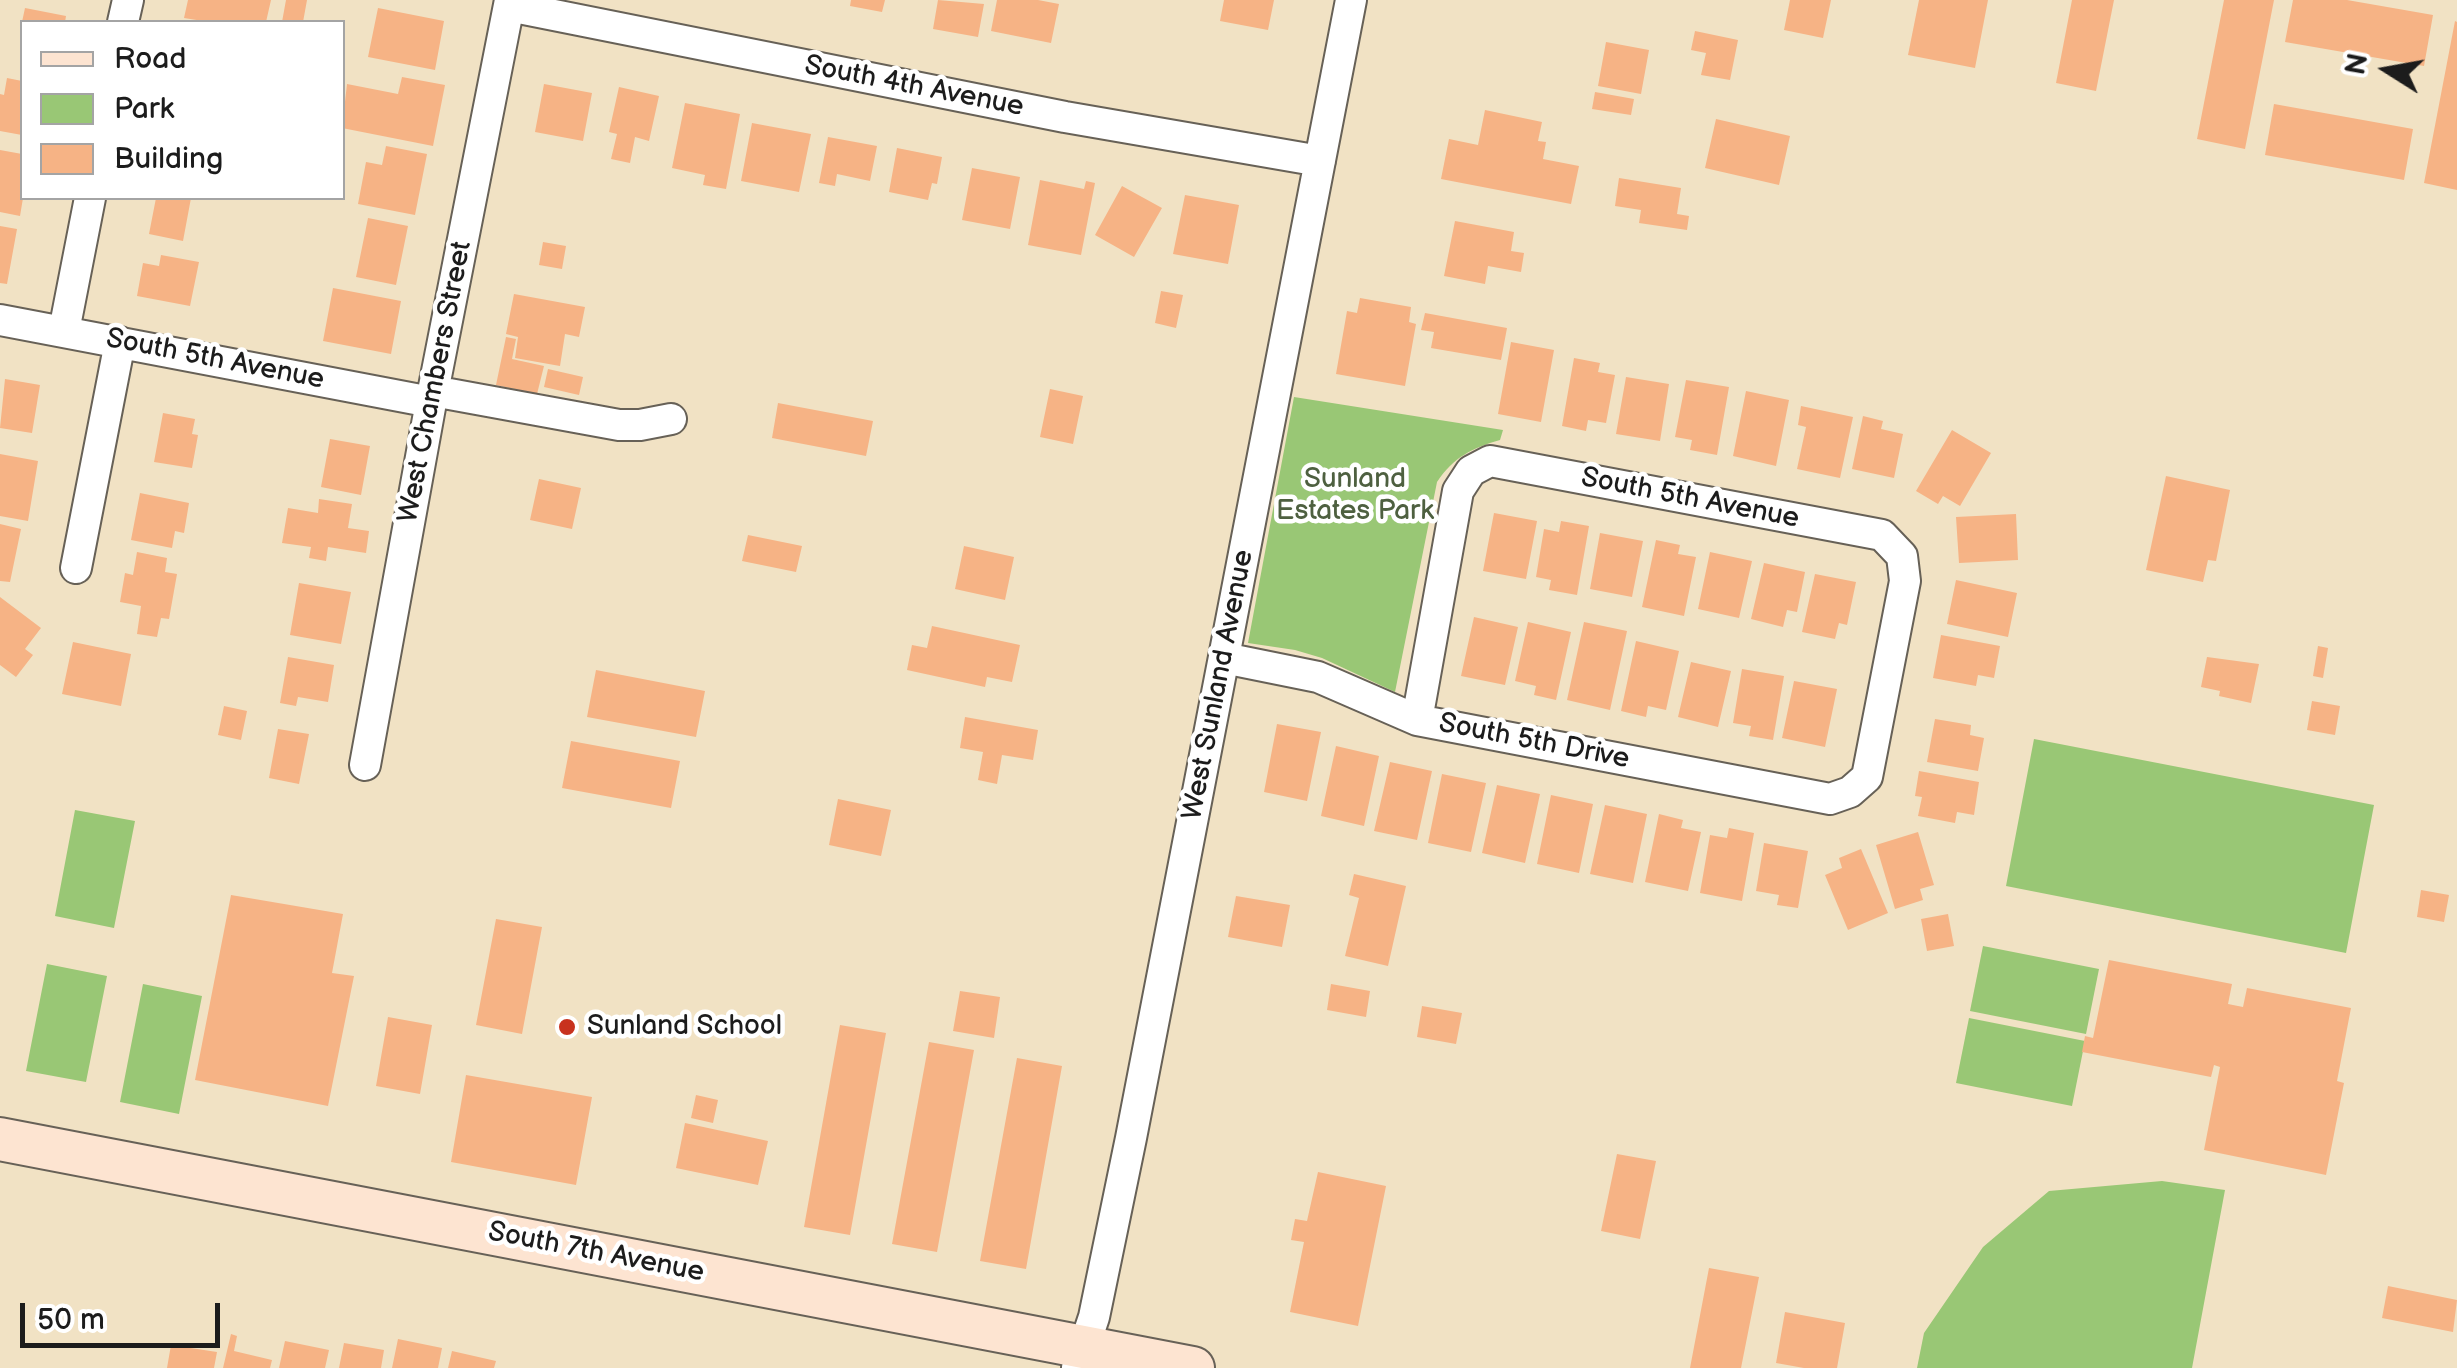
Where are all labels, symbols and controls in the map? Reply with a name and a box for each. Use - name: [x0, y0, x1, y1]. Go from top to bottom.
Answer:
- legend: [20, 20, 345, 200]
- north arrow: [2337, 20, 2437, 120]
- text: Road: [114, 41, 187, 77]
- street label: South 4th Avenue: [802, 49, 1026, 125]
- text: N: [2339, 51, 2375, 78]
- text: Park: [114, 91, 174, 127]
- text: Building: [114, 141, 223, 177]
- street label: West Chambers Street: [392, 238, 480, 526]
- street label: South 5th Avenue: [103, 322, 327, 398]
- street label: South 5th Avenue: [1578, 461, 1802, 537]
- park label: Sunland Estates Park: [1276, 463, 1434, 529]
- street label: West Sunland Avenue: [1176, 547, 1262, 823]
- street label: South 5th Drive: [1436, 707, 1632, 777]
- place label: Sunland School: [587, 1010, 782, 1044]
- marker: Sunland School: [556, 1016, 578, 1038]
- street label: South 7th Avenue: [485, 1216, 707, 1290]
- scale bar: [25, 1283, 225, 1345]
- text: 50 m: [37, 1302, 105, 1338]

